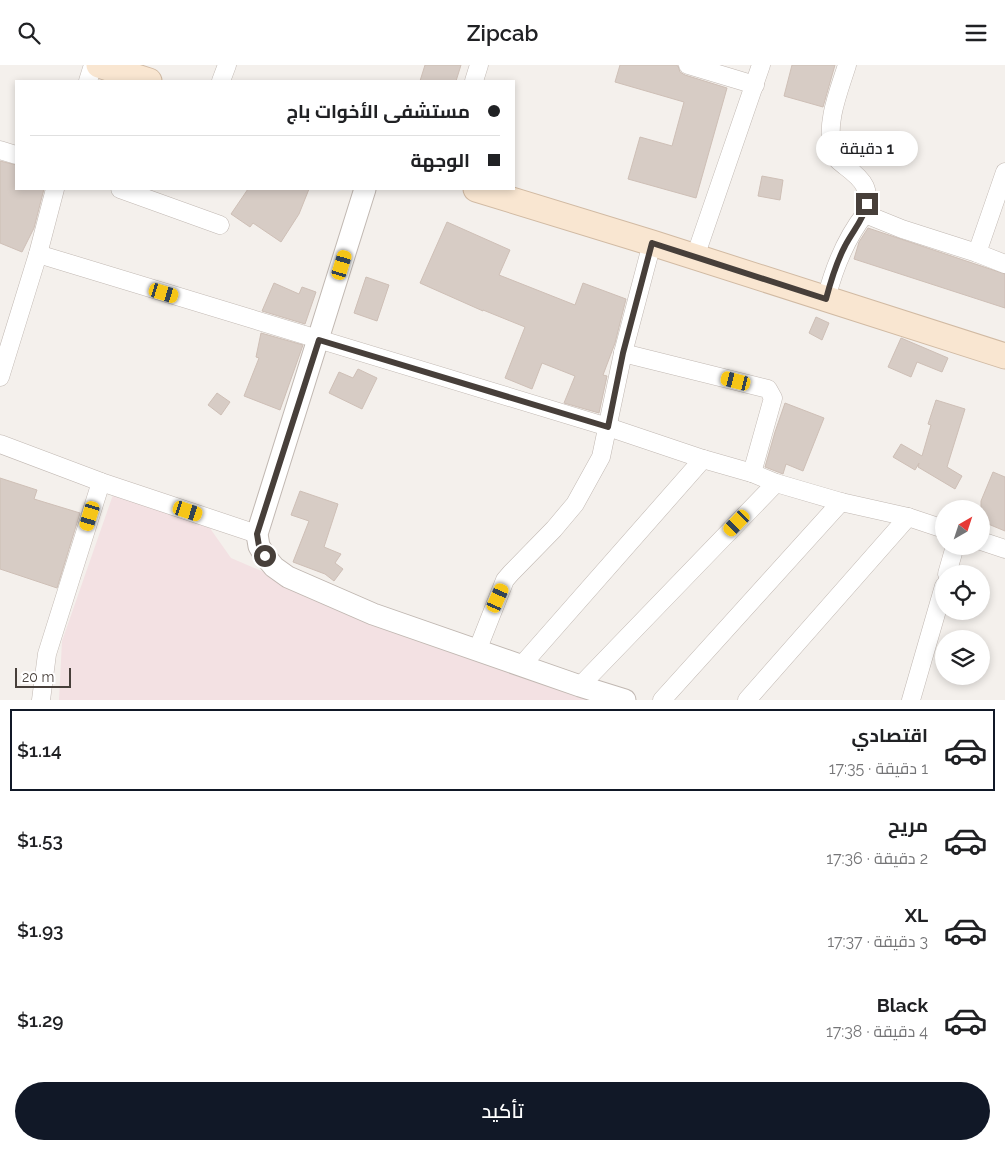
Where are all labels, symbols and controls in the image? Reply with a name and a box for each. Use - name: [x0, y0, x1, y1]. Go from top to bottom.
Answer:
- icon: search: [15, 19, 43, 47]
- icon: menu: [962, 19, 990, 47]
- text: Zipcab: [467, 20, 538, 46]
- text: مستشفى الأخوات باج: [286, 100, 470, 122]
- callout: 1 دقيقة: [816, 131, 918, 167]
- text: 1 دقيقة: [840, 139, 894, 158]
- text: الوجهة: [410, 149, 470, 171]
- route end: [856, 193, 878, 215]
- car: [330, 248, 353, 282]
- car: [147, 281, 180, 305]
- car: [719, 370, 752, 392]
- car: [78, 499, 101, 533]
- car: [171, 499, 204, 523]
- north arrow: [935, 500, 990, 555]
- map controls: [935, 500, 990, 685]
- car: [721, 507, 752, 539]
- route start: [254, 545, 276, 567]
- button: locate: [935, 565, 990, 620]
- car: [485, 581, 510, 615]
- button: layers: [935, 630, 990, 685]
- scale bar: [15, 665, 71, 688]
- text: 20 m: [22, 669, 54, 685]
- text: اقتصادي: [852, 724, 928, 746]
- icon: car: [943, 728, 988, 773]
- text: $1.14: [17, 739, 62, 761]
- text: 1 دقيقة · 17:35: [829, 759, 928, 778]
- text: مريح: [888, 814, 928, 836]
- icon: car: [943, 818, 988, 863]
- text: $1.53: [17, 829, 63, 851]
- text: 2 دقيقة · 17:36: [826, 849, 928, 868]
- text: XL: [905, 904, 928, 926]
- icon: car: [943, 908, 988, 953]
- text: $1.93: [17, 919, 64, 941]
- text: 3 دقيقة · 17:37: [827, 932, 928, 951]
- text: Black: [877, 994, 928, 1016]
- icon: car: [943, 998, 988, 1043]
- text: $1.29: [17, 1009, 64, 1031]
- text: 4 دقيقة · 17:38: [826, 1022, 928, 1041]
- button: تأكيد: [15, 1082, 990, 1140]

